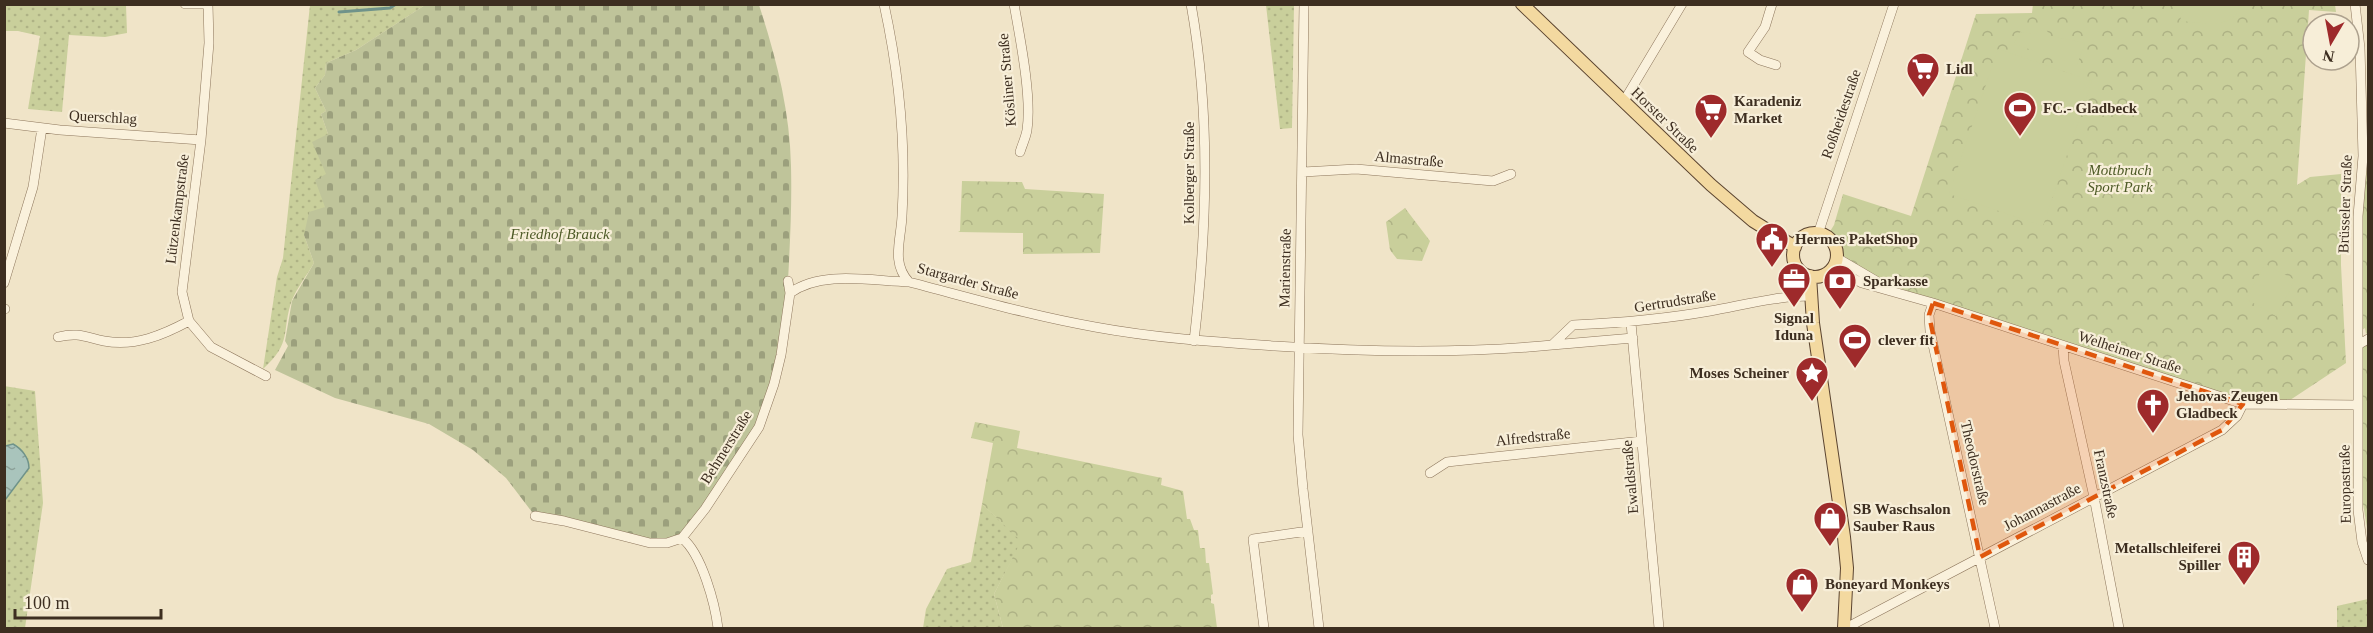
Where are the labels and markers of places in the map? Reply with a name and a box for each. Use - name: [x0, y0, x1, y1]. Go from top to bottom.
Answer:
- supermarket icon: Lidl: [1905, 51, 1941, 98]
- place label: Lidl: [1946, 61, 1973, 77]
- sports icon: FC.- Gladbeck: [2002, 90, 2038, 137]
- supermarket icon: Karadeniz Market: [1693, 92, 1729, 139]
- place label: Karadeniz Market: [1734, 93, 1802, 126]
- place label: FC.- Gladbeck: [2043, 100, 2138, 116]
- public building icon: Hermes PaketShop: [1754, 221, 1790, 268]
- place label: Hermes PaketShop: [1795, 231, 1918, 247]
- office icon: Signal Iduna: [1776, 261, 1812, 308]
- bank icon: Sparkasse: [1822, 263, 1858, 310]
- place label: Sparkasse: [1863, 273, 1928, 289]
- place label: Signal Iduna: [1774, 310, 1814, 343]
- sports icon: clever fit: [1837, 322, 1873, 369]
- place label: clever fit: [1878, 332, 1934, 348]
- place icon: Moses Scheiner: [1794, 355, 1830, 402]
- place label: Moses Scheiner: [1689, 365, 1789, 381]
- church icon: Jehovas Zeugen Gladbeck: [2135, 387, 2171, 434]
- place label: Jehovas Zeugen Gladbeck: [2176, 388, 2279, 421]
- shop icon: SB Waschsalon Sauber Raus: [1812, 500, 1848, 547]
- place label: SB Waschsalon Sauber Raus: [1853, 501, 1951, 534]
- building icon: Metallschleiferei Spiller: [2226, 539, 2262, 586]
- place label: Metallschleiferei Spiller: [2115, 540, 2221, 573]
- shop icon: Boneyard Monkeys: [1784, 566, 1820, 613]
- place label: Boneyard Monkeys: [1825, 576, 1950, 592]

